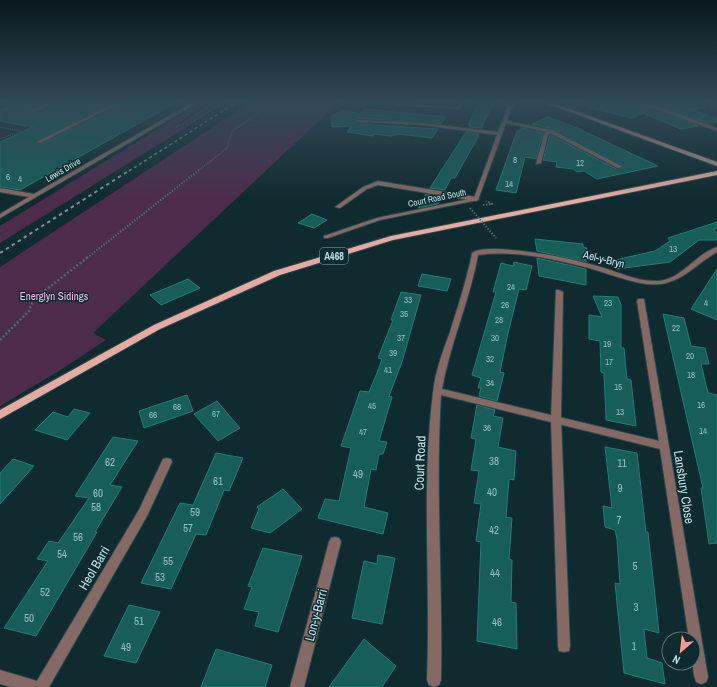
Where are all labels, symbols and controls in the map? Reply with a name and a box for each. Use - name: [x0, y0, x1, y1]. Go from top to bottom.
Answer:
- house number: 8: [513, 154, 517, 166]
- street label: Lewis Drive: [43, 155, 83, 185]
- house number: 12: [576, 157, 584, 169]
- house number: 6: [6, 171, 10, 183]
- house number: 4: [18, 173, 22, 185]
- house number: 14: [505, 178, 513, 190]
- street label: Court Road South: [407, 186, 467, 210]
- house number: 13: [669, 243, 677, 255]
- street label: Ael-y-Bryn: [581, 247, 626, 271]
- road number: A468: [320, 248, 348, 264]
- house number: 24: [507, 281, 515, 293]
- park label: Energlyn Sidings: [20, 289, 89, 303]
- house number: 33: [404, 294, 412, 306]
- house number: 23: [604, 297, 612, 309]
- house number: 4: [704, 297, 708, 309]
- house number: 26: [501, 299, 509, 311]
- house number: 35: [400, 308, 408, 320]
- house number: 28: [495, 314, 503, 326]
- house number: 22: [672, 322, 680, 334]
- house number: 37: [397, 332, 405, 344]
- house number: 30: [491, 332, 499, 344]
- house number: 19: [603, 338, 611, 350]
- house number: 39: [389, 347, 397, 359]
- house number: 20: [686, 350, 694, 362]
- house number: 32: [486, 353, 494, 365]
- house number: 17: [605, 356, 613, 368]
- house number: 41: [384, 364, 392, 376]
- house number: 18: [687, 369, 695, 381]
- house number: 34: [486, 377, 494, 389]
- house number: 15: [614, 381, 622, 393]
- house number: 16: [697, 399, 705, 411]
- house number: 45: [368, 400, 376, 412]
- house number: 68: [173, 401, 181, 413]
- house number: 13: [616, 406, 624, 418]
- house number: 67: [212, 408, 220, 420]
- house number: 66: [149, 409, 157, 421]
- house number: 36: [483, 422, 491, 434]
- house number: 14: [699, 425, 707, 437]
- house number: 47: [359, 426, 367, 438]
- street label: Court Road: [411, 435, 429, 491]
- street label: Lansbury Close: [670, 449, 698, 525]
- house number: 38: [489, 454, 499, 468]
- house number: 62: [105, 455, 115, 469]
- house number: 11: [617, 456, 627, 470]
- house number: 49: [353, 467, 363, 481]
- house number: 61: [213, 474, 223, 488]
- house number: 9: [617, 481, 623, 495]
- house number: 40: [487, 485, 497, 499]
- house number: 60: [93, 486, 103, 500]
- house number: 58: [91, 500, 101, 514]
- house number: 59: [190, 505, 200, 519]
- house number: 7: [616, 513, 622, 527]
- house number: 57: [183, 521, 193, 535]
- house number: 42: [489, 523, 499, 537]
- house number: 56: [73, 530, 83, 544]
- street label: Heol Barri: [75, 543, 113, 593]
- house number: 54: [57, 547, 67, 561]
- house number: 55: [163, 554, 173, 568]
- house number: 5: [632, 559, 638, 573]
- house number: 44: [490, 566, 500, 580]
- house number: 53: [155, 570, 165, 584]
- house number: 52: [40, 585, 50, 599]
- street label: Lon-y-Barri: [301, 587, 331, 643]
- house number: 3: [633, 600, 639, 614]
- house number: 50: [24, 611, 34, 625]
- house number: 51: [134, 614, 144, 628]
- house number: 46: [492, 615, 502, 629]
- north arrow: [661, 631, 701, 671]
- house number: 1: [631, 639, 637, 653]
- house number: 49: [121, 640, 131, 654]
- text: N: [670, 652, 682, 668]

